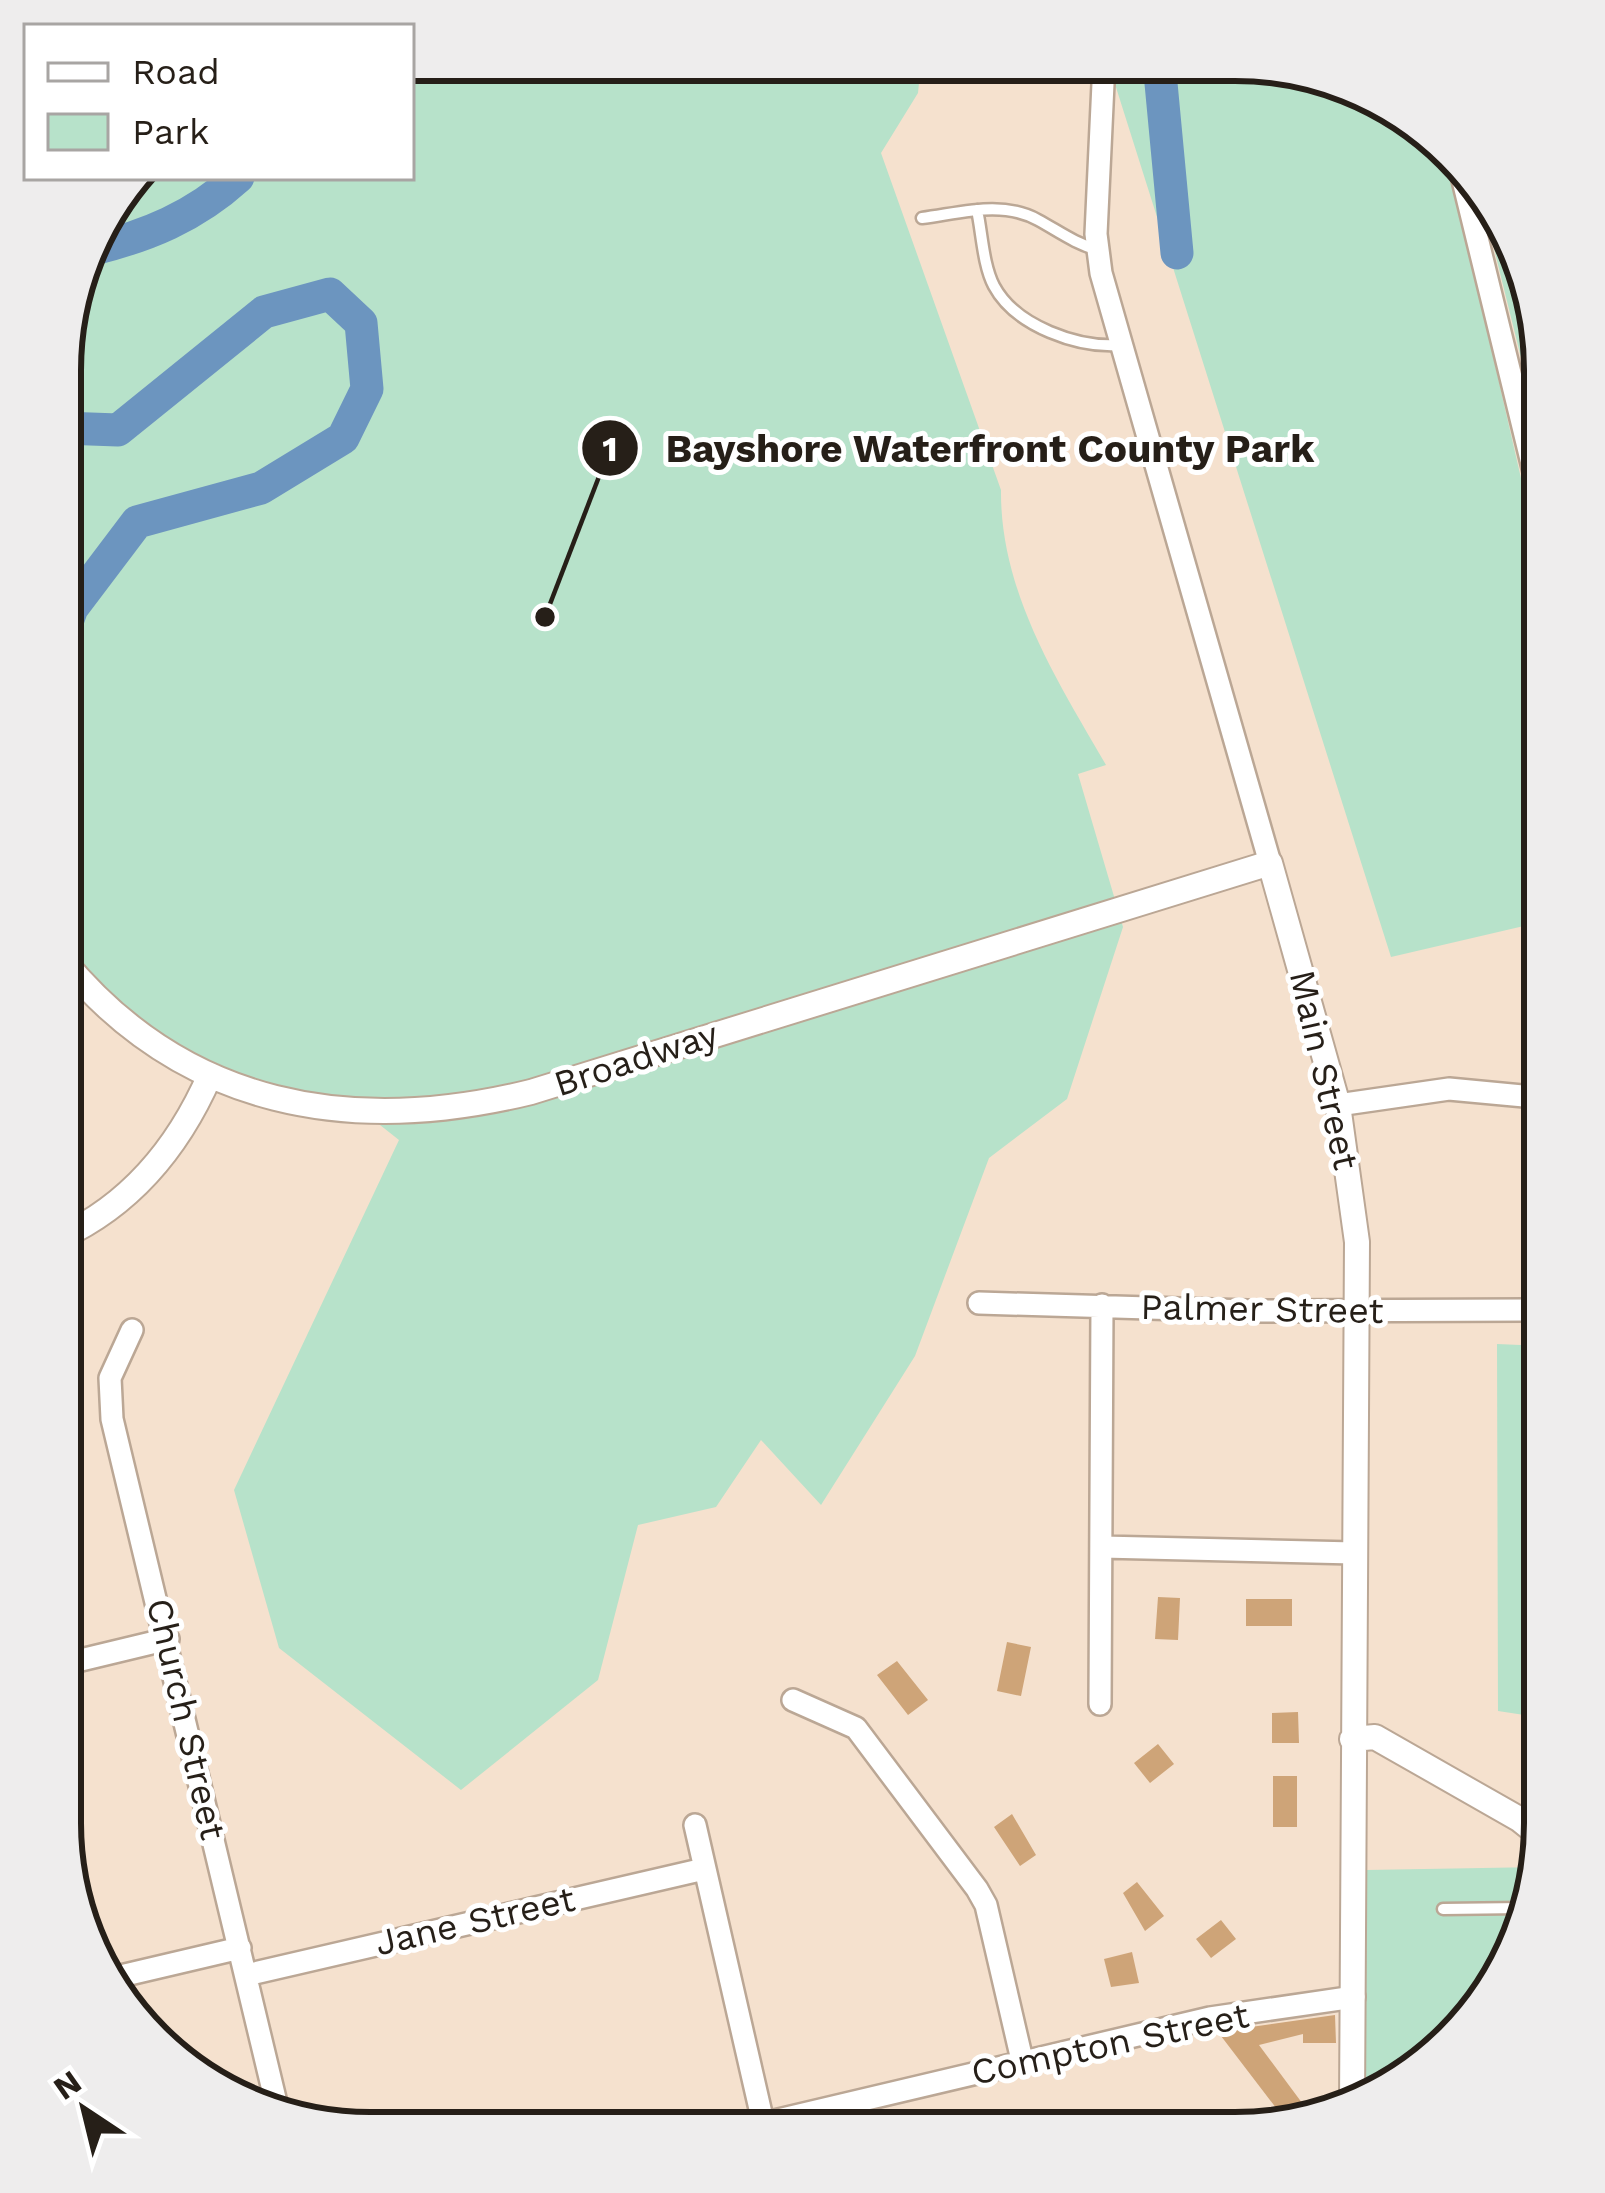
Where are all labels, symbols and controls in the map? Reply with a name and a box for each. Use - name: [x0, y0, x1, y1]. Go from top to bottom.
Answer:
- legend: [24, 24, 414, 180]
- text: Road: [132, 51, 220, 93]
- text: Park: [132, 111, 209, 153]
- callout: Bayshore Waterfront County Park: [580, 411, 1339, 486]
- text: Bayshore Waterfront County Park: [666, 426, 1315, 471]
- text: 1: [602, 428, 618, 470]
- street label: Main Street: [1281, 966, 1367, 1174]
- street label: Broadway: [549, 1013, 724, 1105]
- street label: Palmer Street: [1140, 1286, 1384, 1332]
- street label: Church Street: [138, 1594, 234, 1844]
- street label: Jane Street: [371, 1878, 579, 1964]
- street label: Compton Street: [967, 1994, 1253, 2094]
- north arrow: [24, 2049, 144, 2169]
- text: N: [46, 2062, 88, 2108]

